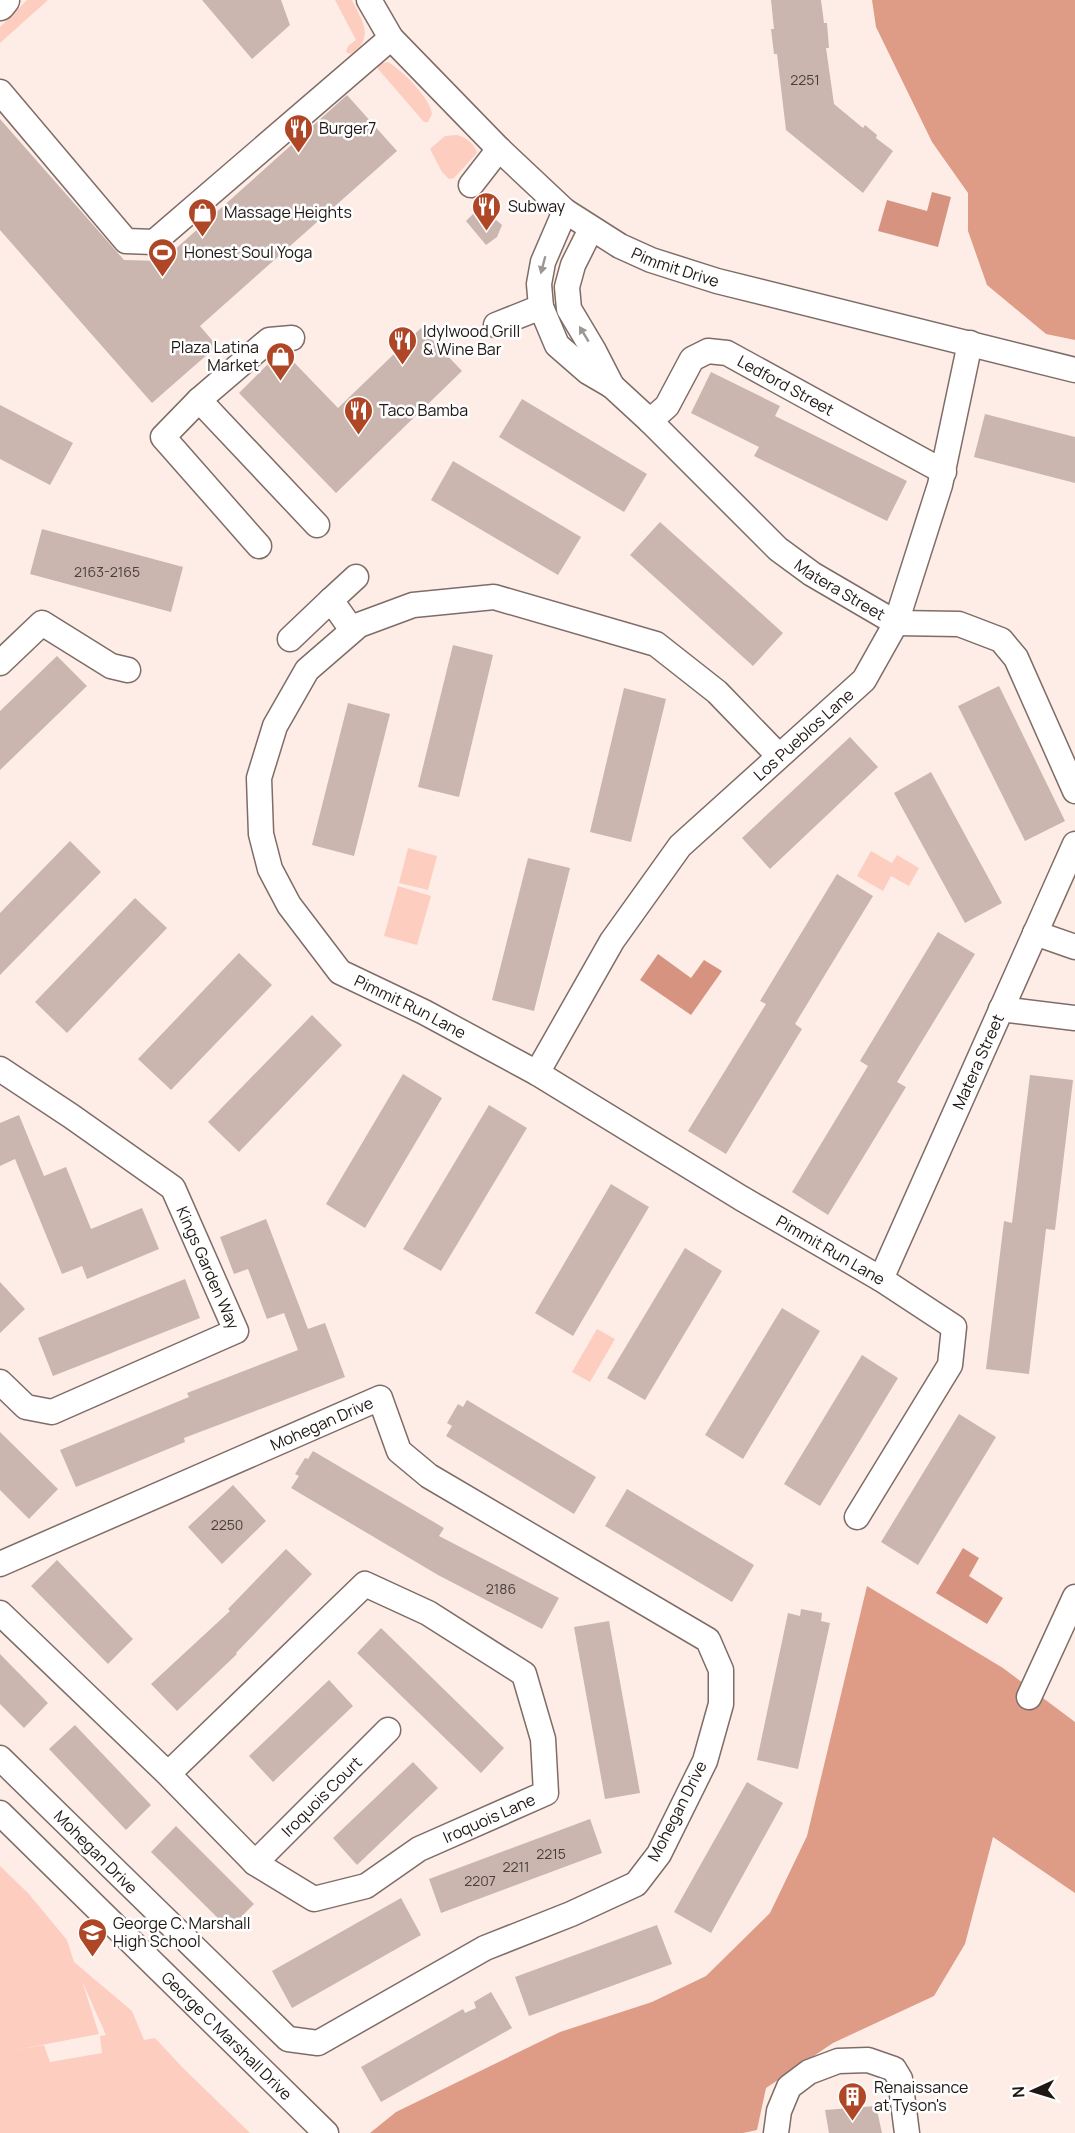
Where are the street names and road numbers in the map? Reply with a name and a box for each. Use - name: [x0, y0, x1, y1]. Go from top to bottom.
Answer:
- street label: Pimmit Drive: [628, 242, 722, 292]
- street label: Ledford Street: [734, 350, 838, 421]
- street label: Matera Street: [790, 554, 889, 625]
- street label: Los Pueblos Lane: [749, 684, 858, 786]
- street label: Pimmit Run Lane: [351, 969, 470, 1044]
- street label: Matera Street: [947, 1010, 1009, 1113]
- street label: Kings Garden Way: [171, 1203, 245, 1333]
- street label: Pimmit Run Lane: [772, 1210, 889, 1290]
- street label: Mohegan Drive: [267, 1391, 377, 1456]
- street label: Iroquois Court: [276, 1752, 366, 1842]
- street label: Mohegan Drive: [642, 1757, 712, 1865]
- street label: Iroquois Lane: [439, 1788, 539, 1848]
- street label: Mohegan Drive: [49, 1805, 143, 1899]
- street label: George C Marshall Drive: [157, 1967, 297, 2105]

